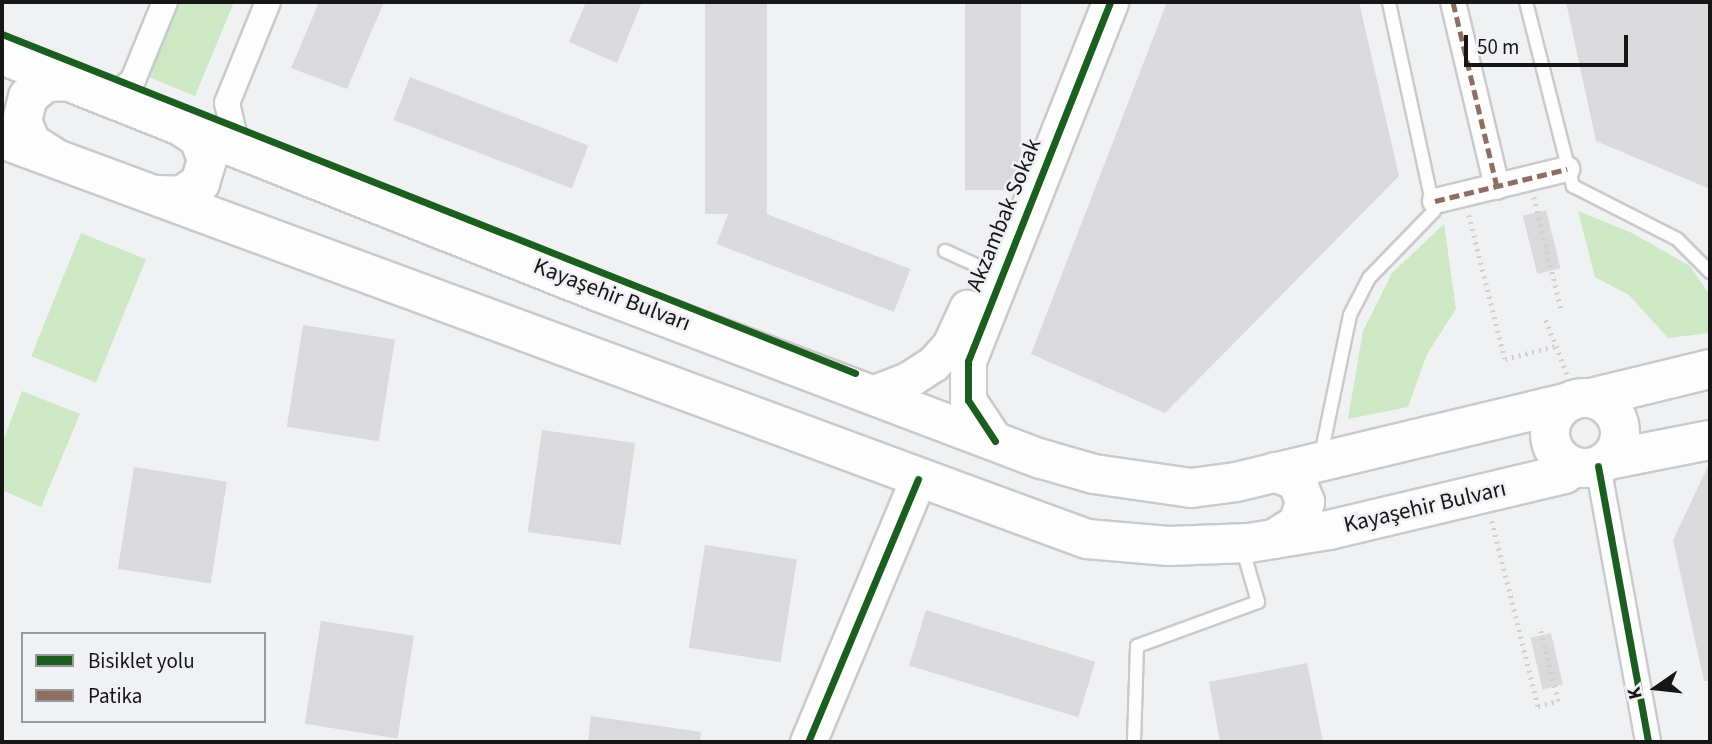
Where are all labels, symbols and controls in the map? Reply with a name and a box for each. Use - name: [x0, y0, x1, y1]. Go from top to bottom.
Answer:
- scale bar: [1467, 21, 1632, 65]
- text: 50 m: [1477, 32, 1519, 62]
- street label: Akzambak Sokak: [961, 135, 1047, 295]
- street label: Kayaşehir Bulvarı: [530, 252, 694, 338]
- street label: Kayaşehir Bulvarı: [1341, 475, 1509, 539]
- legend: [21, 632, 266, 723]
- text: Bisiklet yolu: [88, 646, 195, 676]
- north arrow: [1621, 653, 1691, 723]
- text: Patika: [88, 681, 142, 711]
- text: K: [1621, 684, 1650, 702]

